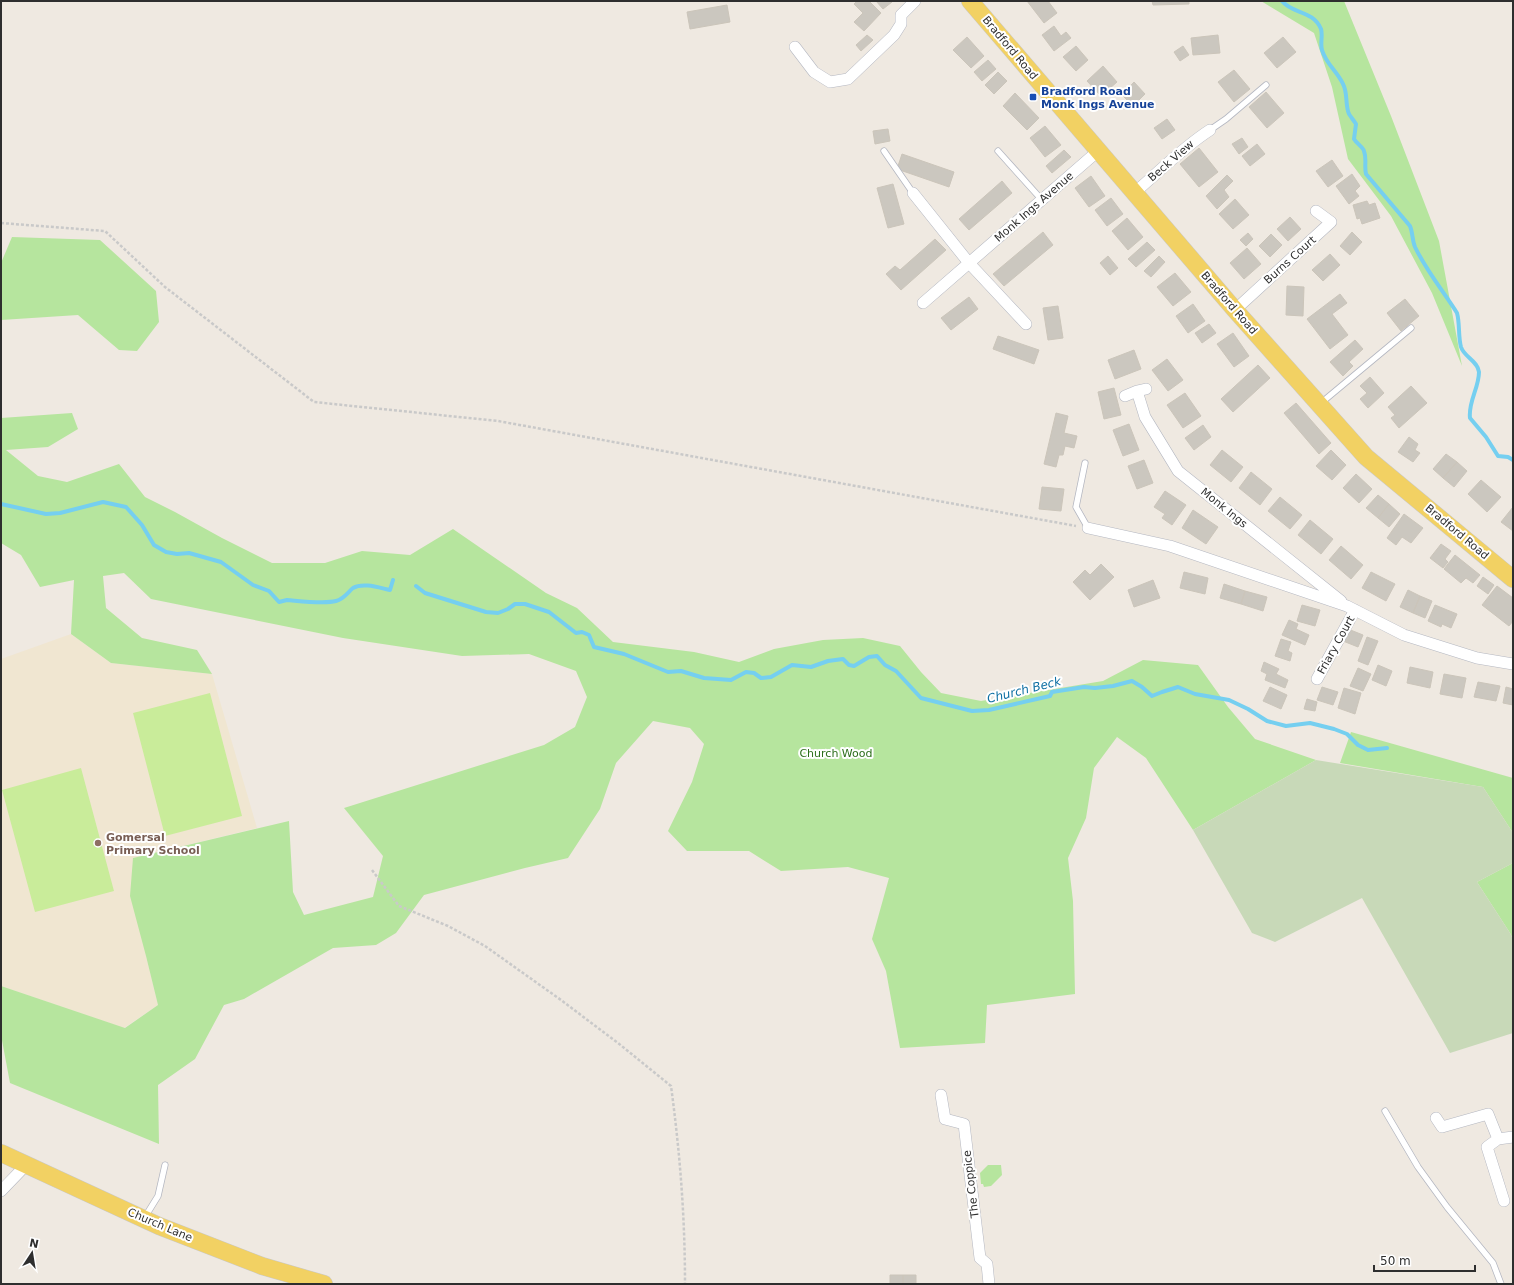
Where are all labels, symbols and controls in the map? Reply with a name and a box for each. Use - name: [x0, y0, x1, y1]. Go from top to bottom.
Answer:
- street label: Bradford Road: [980, 14, 1040, 82]
- place label: Bradford Road Monk Ings Avenue: [1041, 85, 1155, 111]
- marker: Bradford Road Monk Ings Avenue: [1028, 92, 1038, 102]
- street label: Beck View: [1145, 138, 1197, 184]
- street label: Monk Ings Avenue: [992, 169, 1076, 245]
- street label: Burns Court: [1261, 233, 1319, 287]
- street label: Bradford Road: [1198, 269, 1260, 337]
- street label: Monk Ings: [1198, 485, 1250, 531]
- street label: Bradford Road: [1423, 502, 1491, 562]
- street label: Friary Court: [1315, 613, 1358, 676]
- water label: Church Beck: [986, 674, 1063, 706]
- park label: Church Wood: [799, 747, 873, 760]
- place label: Gomersal Primary School: [106, 831, 200, 857]
- marker: Gomersal Primary School: [93, 838, 103, 848]
- street label: The Coppice: [960, 1149, 982, 1220]
- street label: Church Lane: [126, 1206, 195, 1245]
- north arrow: [12, 1233, 52, 1273]
- text: N: [28, 1236, 40, 1251]
- scale bar: [1374, 1247, 1475, 1273]
- text: 50 m: [1380, 1254, 1411, 1268]

